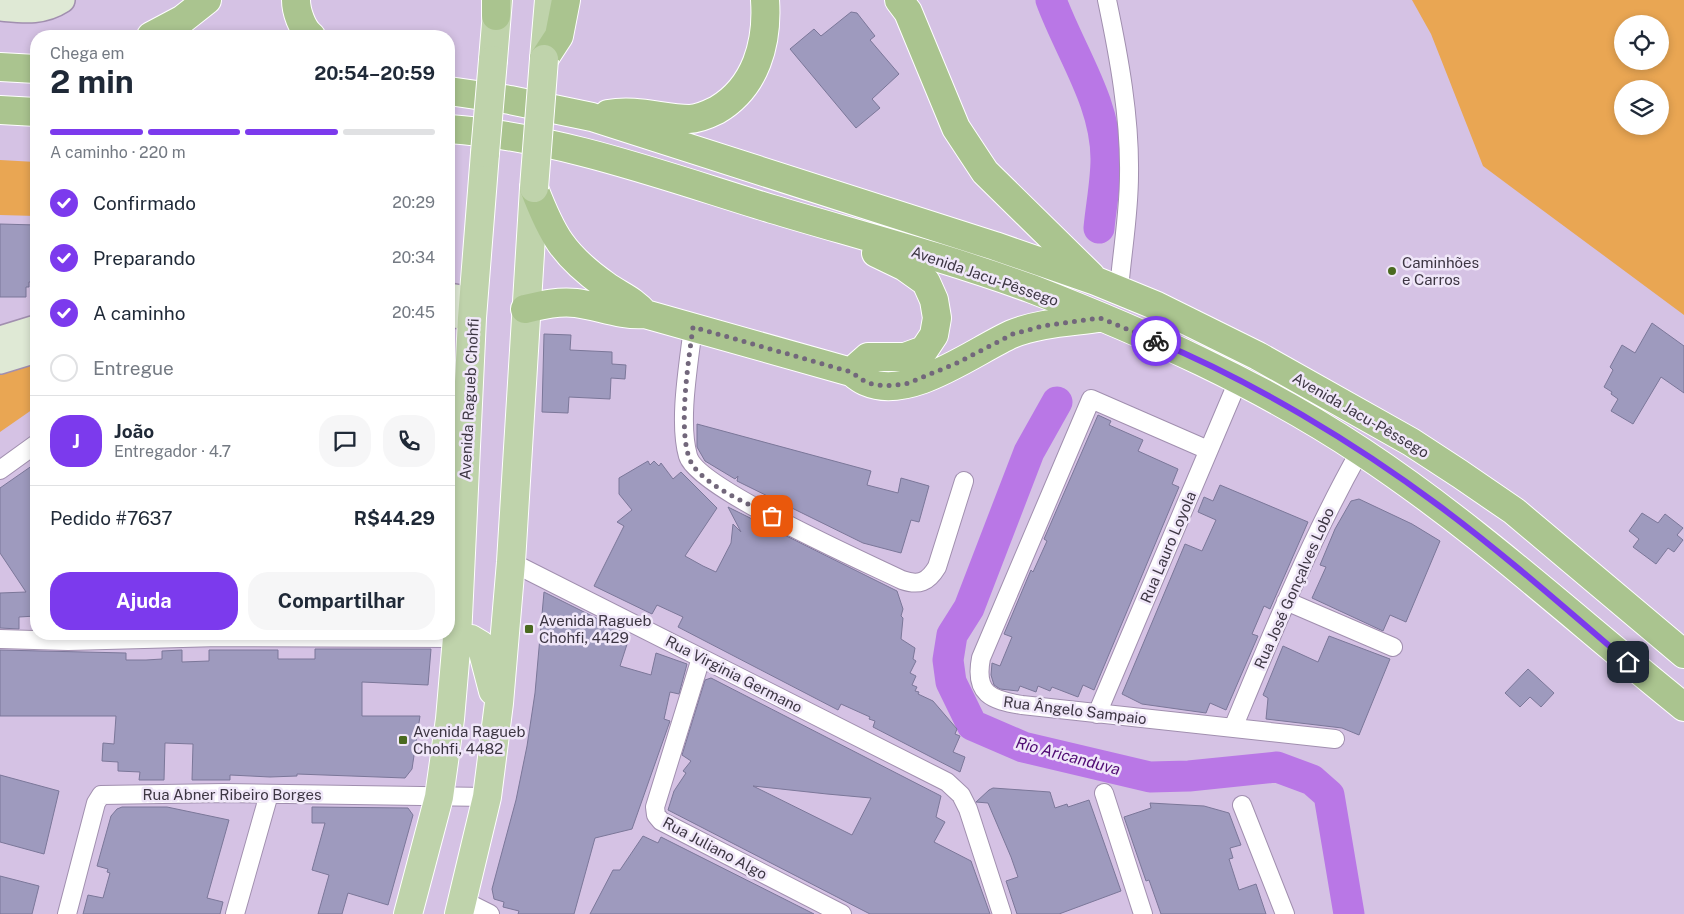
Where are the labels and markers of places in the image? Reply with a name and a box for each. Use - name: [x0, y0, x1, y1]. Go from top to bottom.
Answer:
- place label: Caminhões e Carros: [1402, 254, 1479, 288]
- marker: Caminhões e Carros: [1386, 265, 1398, 277]
- pin: [751, 495, 793, 537]
- place label: Avenida Ragueb Chohfi, 4429: [539, 612, 652, 646]
- marker: Avenida Ragueb Chohfi, 4429: [523, 623, 535, 635]
- pin: [1607, 641, 1649, 683]
- place label: Avenida Ragueb Chohfi, 4482: [413, 723, 526, 757]
- marker: Avenida Ragueb Chohfi, 4482: [397, 734, 409, 746]

